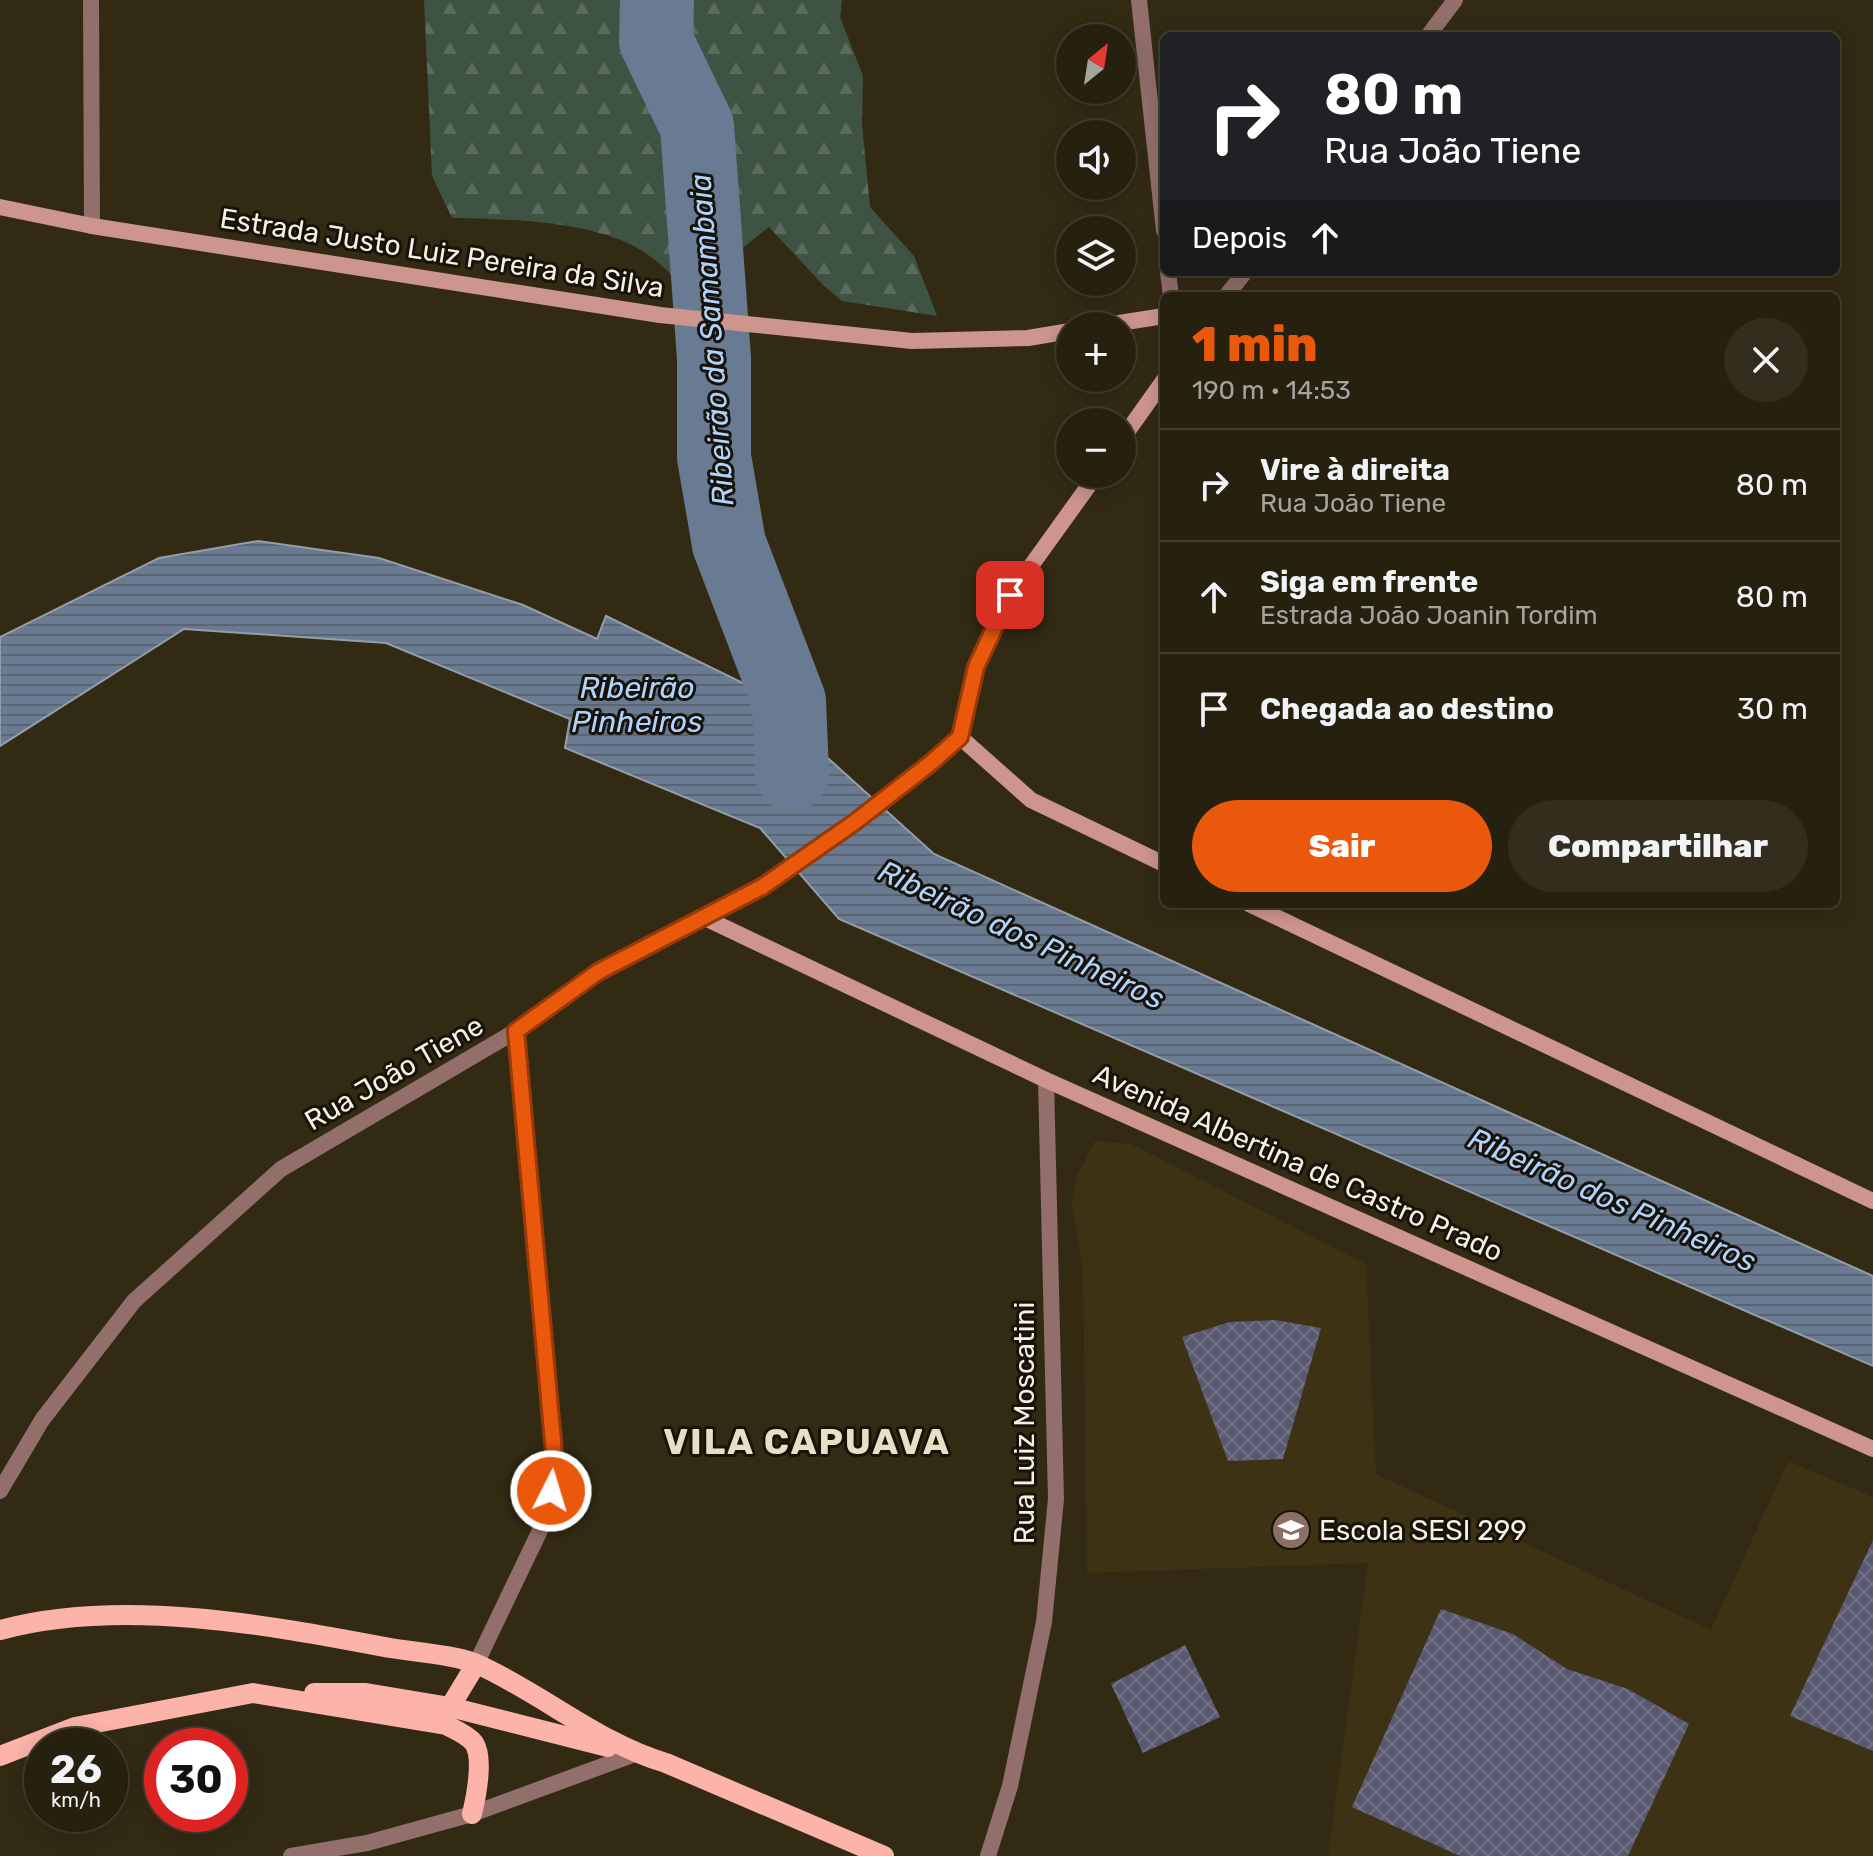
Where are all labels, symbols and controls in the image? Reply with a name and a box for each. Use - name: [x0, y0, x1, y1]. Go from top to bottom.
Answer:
- north arrow: [1056, 24, 1136, 104]
- map controls: [1056, 24, 1136, 488]
- text: 80 m: [1324, 62, 1463, 128]
- icon: right: [1192, 64, 1296, 168]
- button: sound: [1056, 120, 1136, 200]
- text: Rua João Tiene: [1324, 129, 1581, 172]
- water label: Ribeirão da Samambaia: [682, 173, 742, 507]
- street label: Estrada Justo Luiz Pereira da Silva: [218, 202, 666, 304]
- button: layers: [1056, 216, 1136, 296]
- icon: ahead: [1303, 216, 1347, 260]
- text: Depois: [1192, 220, 1287, 256]
- button: +: [1056, 312, 1136, 392]
- text: 1 min: [1192, 316, 1318, 373]
- button: close: [1724, 318, 1808, 402]
- text: 190 m · 14:53: [1192, 375, 1351, 406]
- button: −: [1056, 408, 1136, 488]
- text: Vire à direita: [1260, 452, 1450, 488]
- icon: right: [1192, 463, 1236, 507]
- text: 80 m: [1736, 467, 1808, 503]
- text: Rua João Tiene: [1260, 488, 1446, 519]
- pin: [976, 561, 1044, 629]
- text: Siga em frente: [1260, 564, 1478, 600]
- icon: arrive: [988, 573, 1032, 617]
- icon: ahead: [1192, 575, 1236, 619]
- text: 80 m: [1736, 579, 1808, 615]
- text: Estrada João Joanin Tordim: [1260, 600, 1598, 631]
- water label: Ribeirão Pinheiros: [572, 670, 702, 740]
- icon: arrive: [1192, 687, 1236, 731]
- text: Chegada ao destino: [1260, 691, 1554, 727]
- text: 30 m: [1737, 691, 1808, 727]
- button: Sair: [1192, 800, 1492, 892]
- button: Compartilhar: [1508, 800, 1808, 892]
- water label: Ribeirão dos Pinheiros: [872, 853, 1170, 1017]
- street label: Rua João Tiene: [299, 1009, 489, 1137]
- street label: Avenida Albertina de Castro Prado: [1088, 1058, 1508, 1268]
- water label: Ribeirão dos Pinheiros: [1463, 1120, 1761, 1280]
- street label: Rua Luiz Moscatini: [1008, 1302, 1041, 1544]
- district label: VILA CAPUAVA: [663, 1420, 951, 1463]
- position arrow: [509, 1449, 593, 1533]
- school or university icon: Escola SESI 299: [1270, 1509, 1312, 1551]
- place label: Escola SESI 299: [1319, 1514, 1527, 1547]
- speed limit sign: 30: [144, 1728, 248, 1832]
- text: 26: [50, 1746, 102, 1793]
- text: km/h: [51, 1788, 101, 1812]

